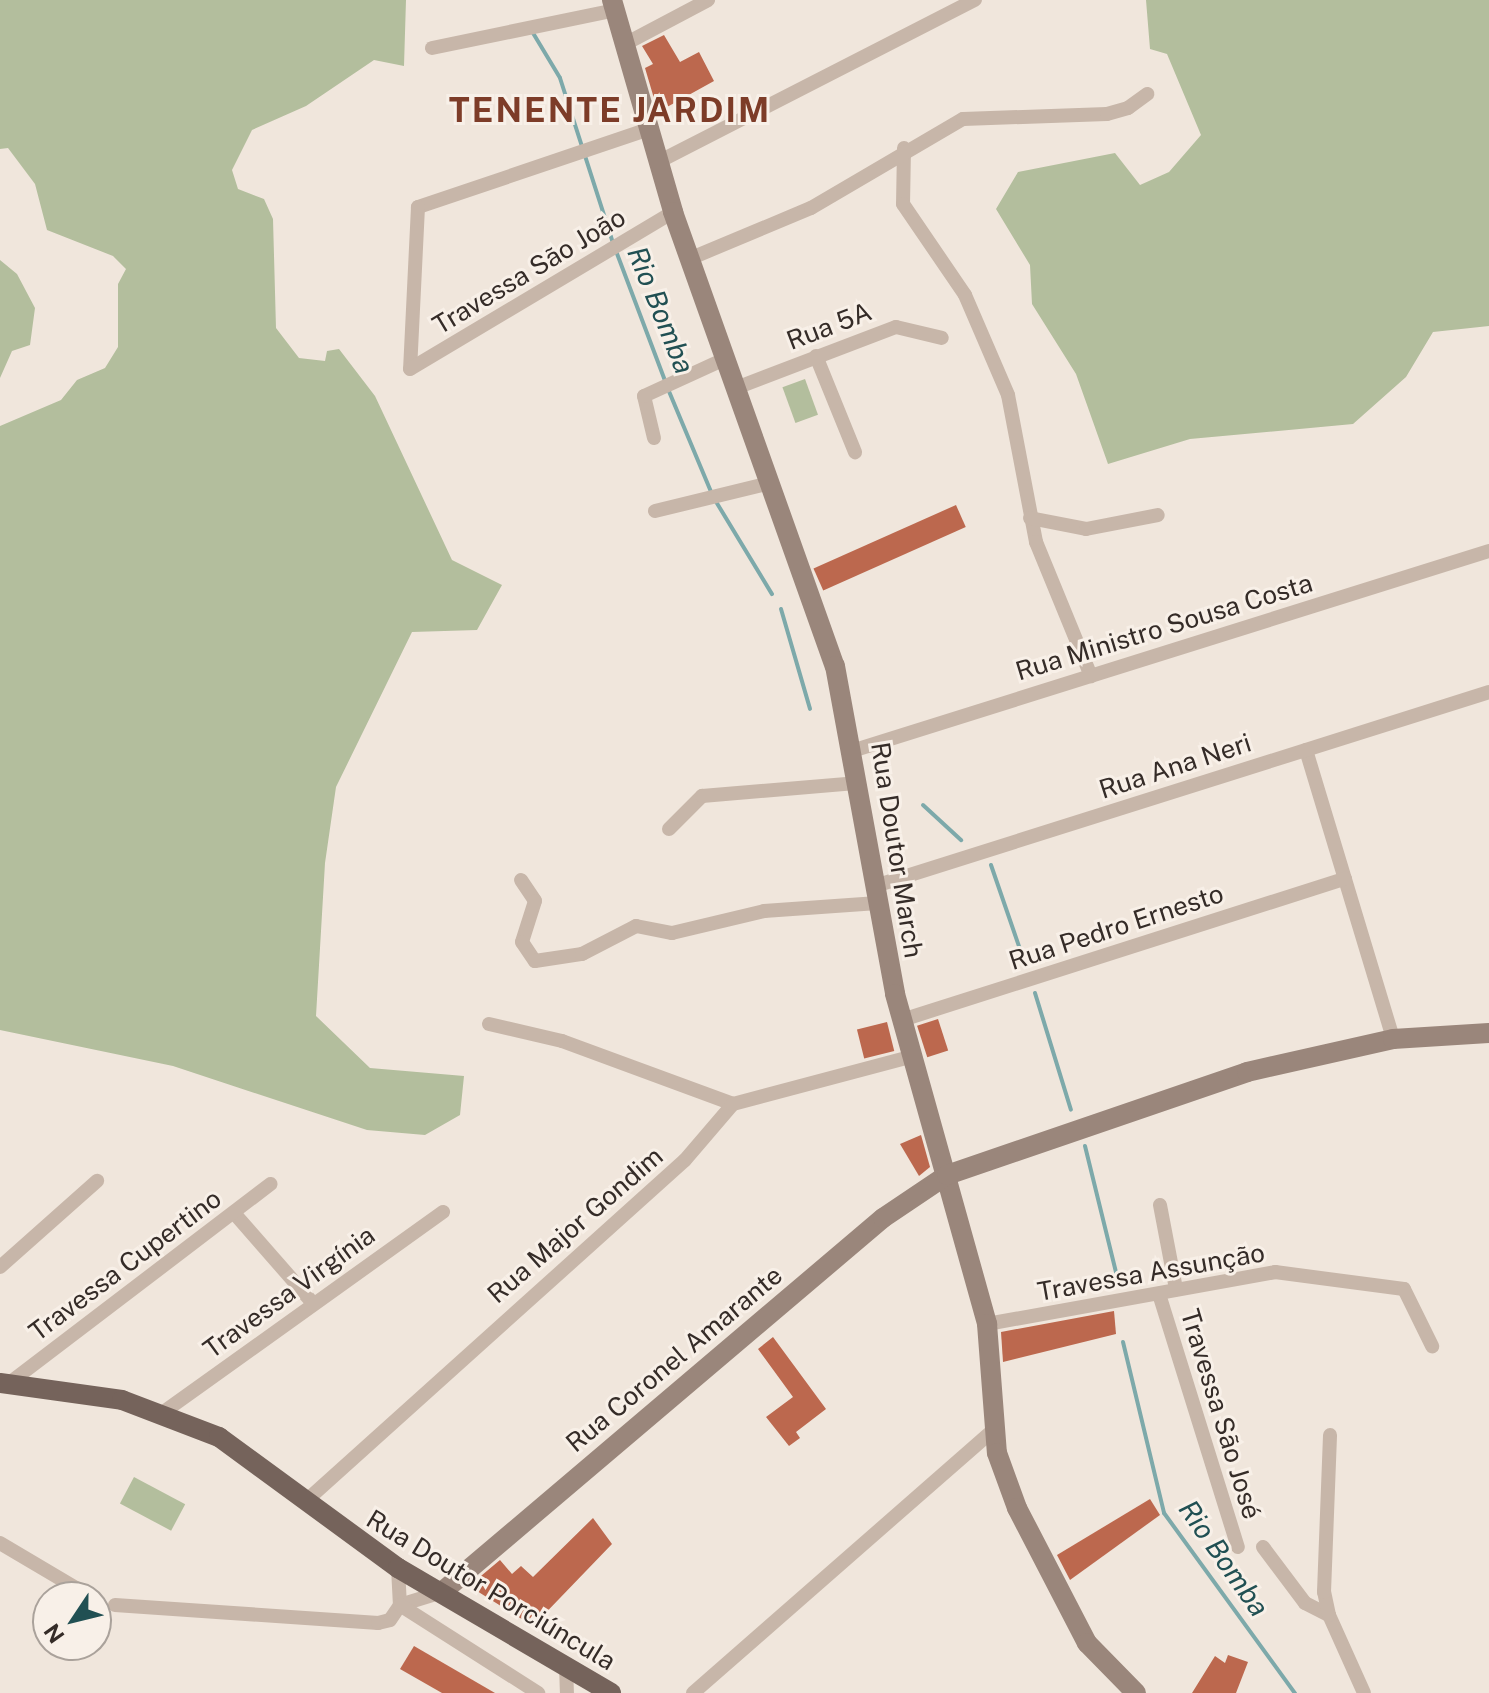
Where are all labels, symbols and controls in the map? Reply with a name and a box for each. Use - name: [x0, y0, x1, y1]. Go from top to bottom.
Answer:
- district label: TENENTE JARDIM: [449, 91, 771, 131]
- street label: Travessa São João: [427, 201, 631, 341]
- water label: Rio Bomba: [620, 241, 702, 379]
- street label: Rua 5A: [782, 296, 876, 356]
- street label: Rua Ministro Sousa Costa: [1012, 567, 1316, 687]
- street label: Rua Ana Neri: [1095, 727, 1255, 805]
- street label: Rua Doutor March: [865, 740, 929, 960]
- street label: Rua Pedro Ernesto: [1005, 878, 1227, 976]
- street label: Rua Major Gondim: [481, 1140, 669, 1310]
- street label: Travessa Cupertino: [23, 1183, 227, 1347]
- street label: Travessa Virgínia: [197, 1219, 381, 1365]
- street label: Travessa Assunção: [1035, 1237, 1267, 1307]
- street label: Rua Coronel Amarante: [560, 1259, 788, 1459]
- street label: Travessa São José: [1174, 1305, 1268, 1523]
- water label: Rio Bomba: [1172, 1493, 1276, 1623]
- street label: Rua Doutor Porciúncula: [361, 1503, 621, 1677]
- north arrow: [32, 1581, 112, 1661]
- text: N: [38, 1619, 70, 1648]

